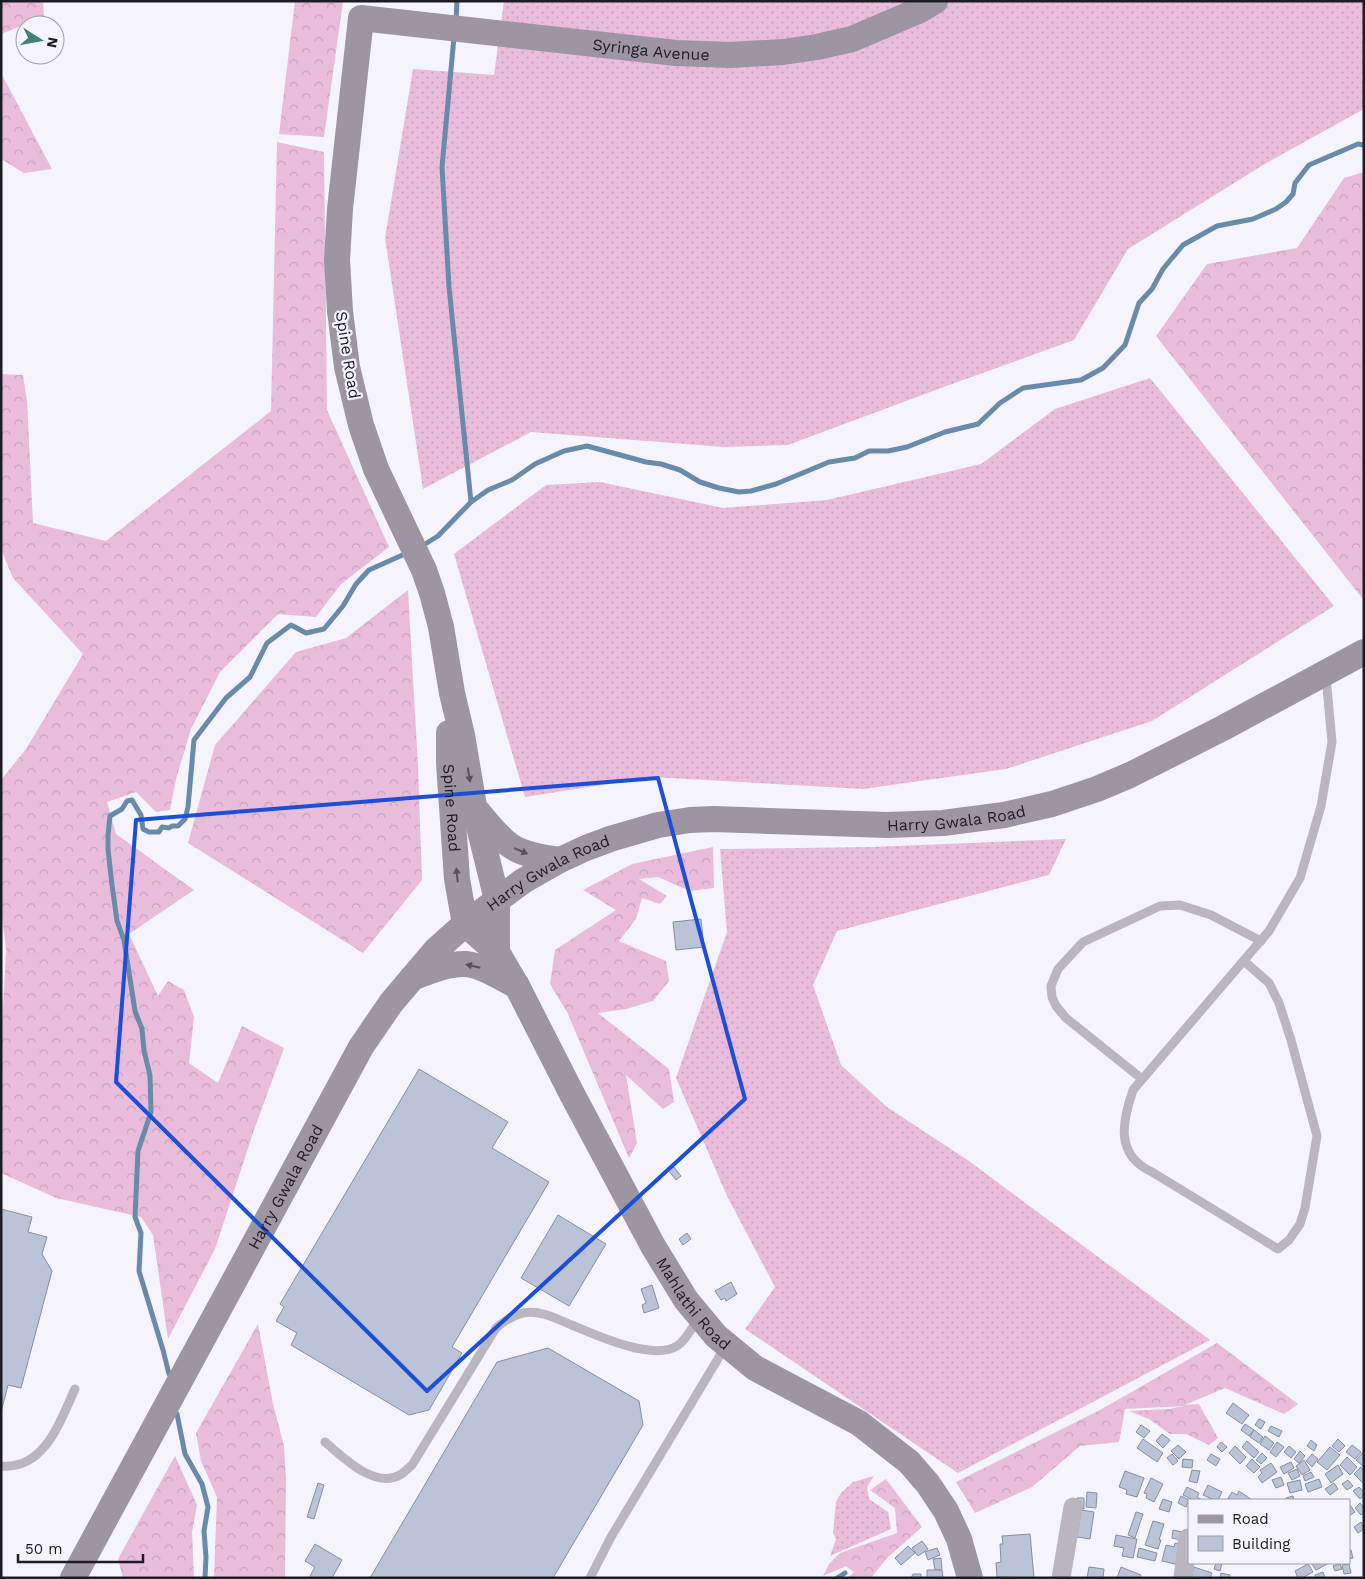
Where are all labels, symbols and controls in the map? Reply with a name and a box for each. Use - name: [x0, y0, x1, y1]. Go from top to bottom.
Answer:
- north arrow: [15, 15, 65, 65]
- street label: Syringa Avenue: [592, 34, 710, 64]
- text: N: [44, 36, 62, 49]
- street label: Spine Road: [332, 310, 364, 400]
- street label: Spine Road: [440, 763, 465, 853]
- one-way arrow: [465, 767, 473, 783]
- street label: Harry Gwala Road: [887, 801, 1027, 834]
- street label: Harry Gwala Road: [482, 831, 612, 915]
- one-way arrow: [514, 848, 528, 856]
- one-way arrow: [453, 867, 461, 883]
- one-way arrow: [465, 962, 480, 970]
- street label: Harry Gwala Road: [244, 1121, 327, 1253]
- street label: Mahlathi Road: [653, 1254, 735, 1354]
- legend: [1188, 1499, 1350, 1564]
- text: Road: [1232, 1510, 1269, 1528]
- scale bar: [18, 1532, 142, 1564]
- text: Building: [1232, 1535, 1290, 1553]
- text: 50 m: [25, 1540, 62, 1558]

